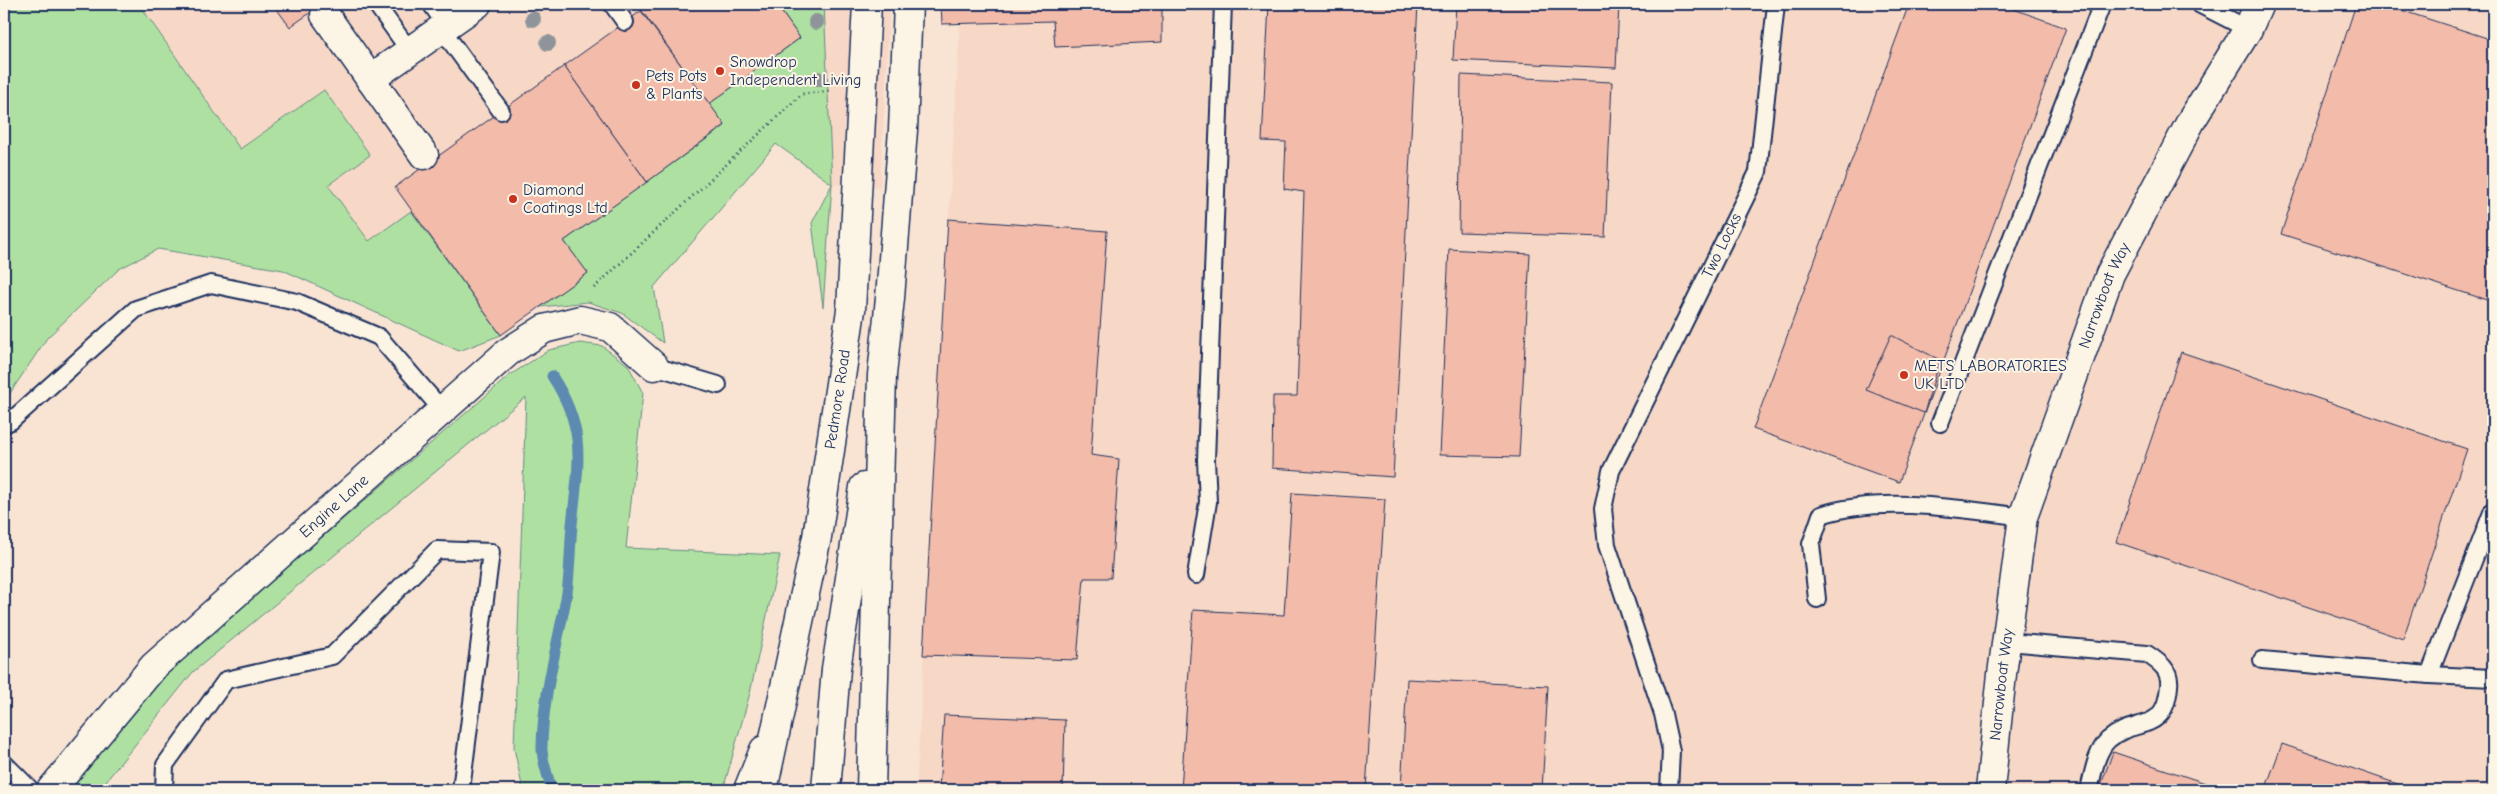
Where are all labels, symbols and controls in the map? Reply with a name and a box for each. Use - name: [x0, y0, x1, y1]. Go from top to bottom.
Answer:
- place label: Snowdrop Independent Living: [730, 53, 862, 89]
- marker: Snowdrop Independent Living: [714, 65, 726, 77]
- place label: Pets Pots & Plants: [646, 67, 707, 103]
- marker: Pets Pots & Plants: [630, 79, 642, 91]
- place label: Diamond Coatings Ltd: [523, 181, 608, 217]
- marker: Diamond Coatings Ltd: [507, 193, 519, 205]
- street label: Two Locks: [1698, 210, 1745, 281]
- street label: Narrowboat Way: [2075, 239, 2134, 351]
- street label: Pedmore Road: [821, 348, 854, 450]
- place label: METS LABORATORIES UK LTD: [1914, 357, 2067, 393]
- marker: METS LABORATORIES UK LTD: [1898, 369, 1910, 381]
- street label: Engine Lane: [296, 471, 372, 541]
- street label: Narrowboat Way: [1986, 627, 2017, 742]

